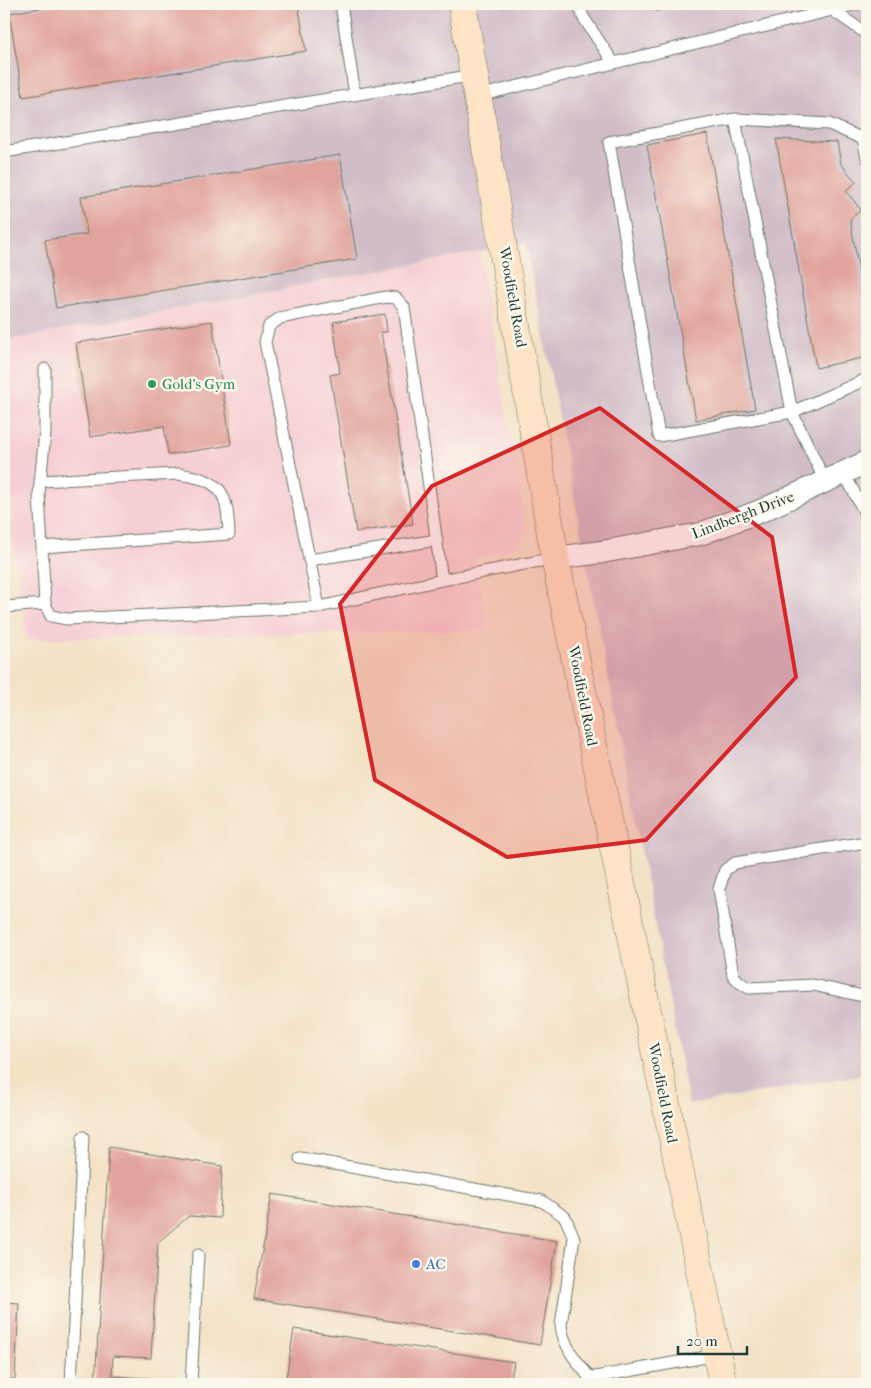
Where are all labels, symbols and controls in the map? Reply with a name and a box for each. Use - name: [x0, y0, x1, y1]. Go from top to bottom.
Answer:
- street label: Woodfield Road: [495, 244, 531, 349]
- place label: Gold's Gym: [162, 375, 236, 393]
- marker: Gold's Gym: [146, 378, 158, 390]
- street label: Lindbergh Drive: [689, 487, 797, 543]
- street label: Woodfield Road: [564, 643, 602, 748]
- street label: Woodfield Road: [644, 1040, 682, 1145]
- place label: AC: [425, 1255, 446, 1273]
- marker: AC: [410, 1258, 422, 1270]
- scale bar: [678, 1323, 747, 1355]
- text: 20 m: [686, 1332, 718, 1350]

